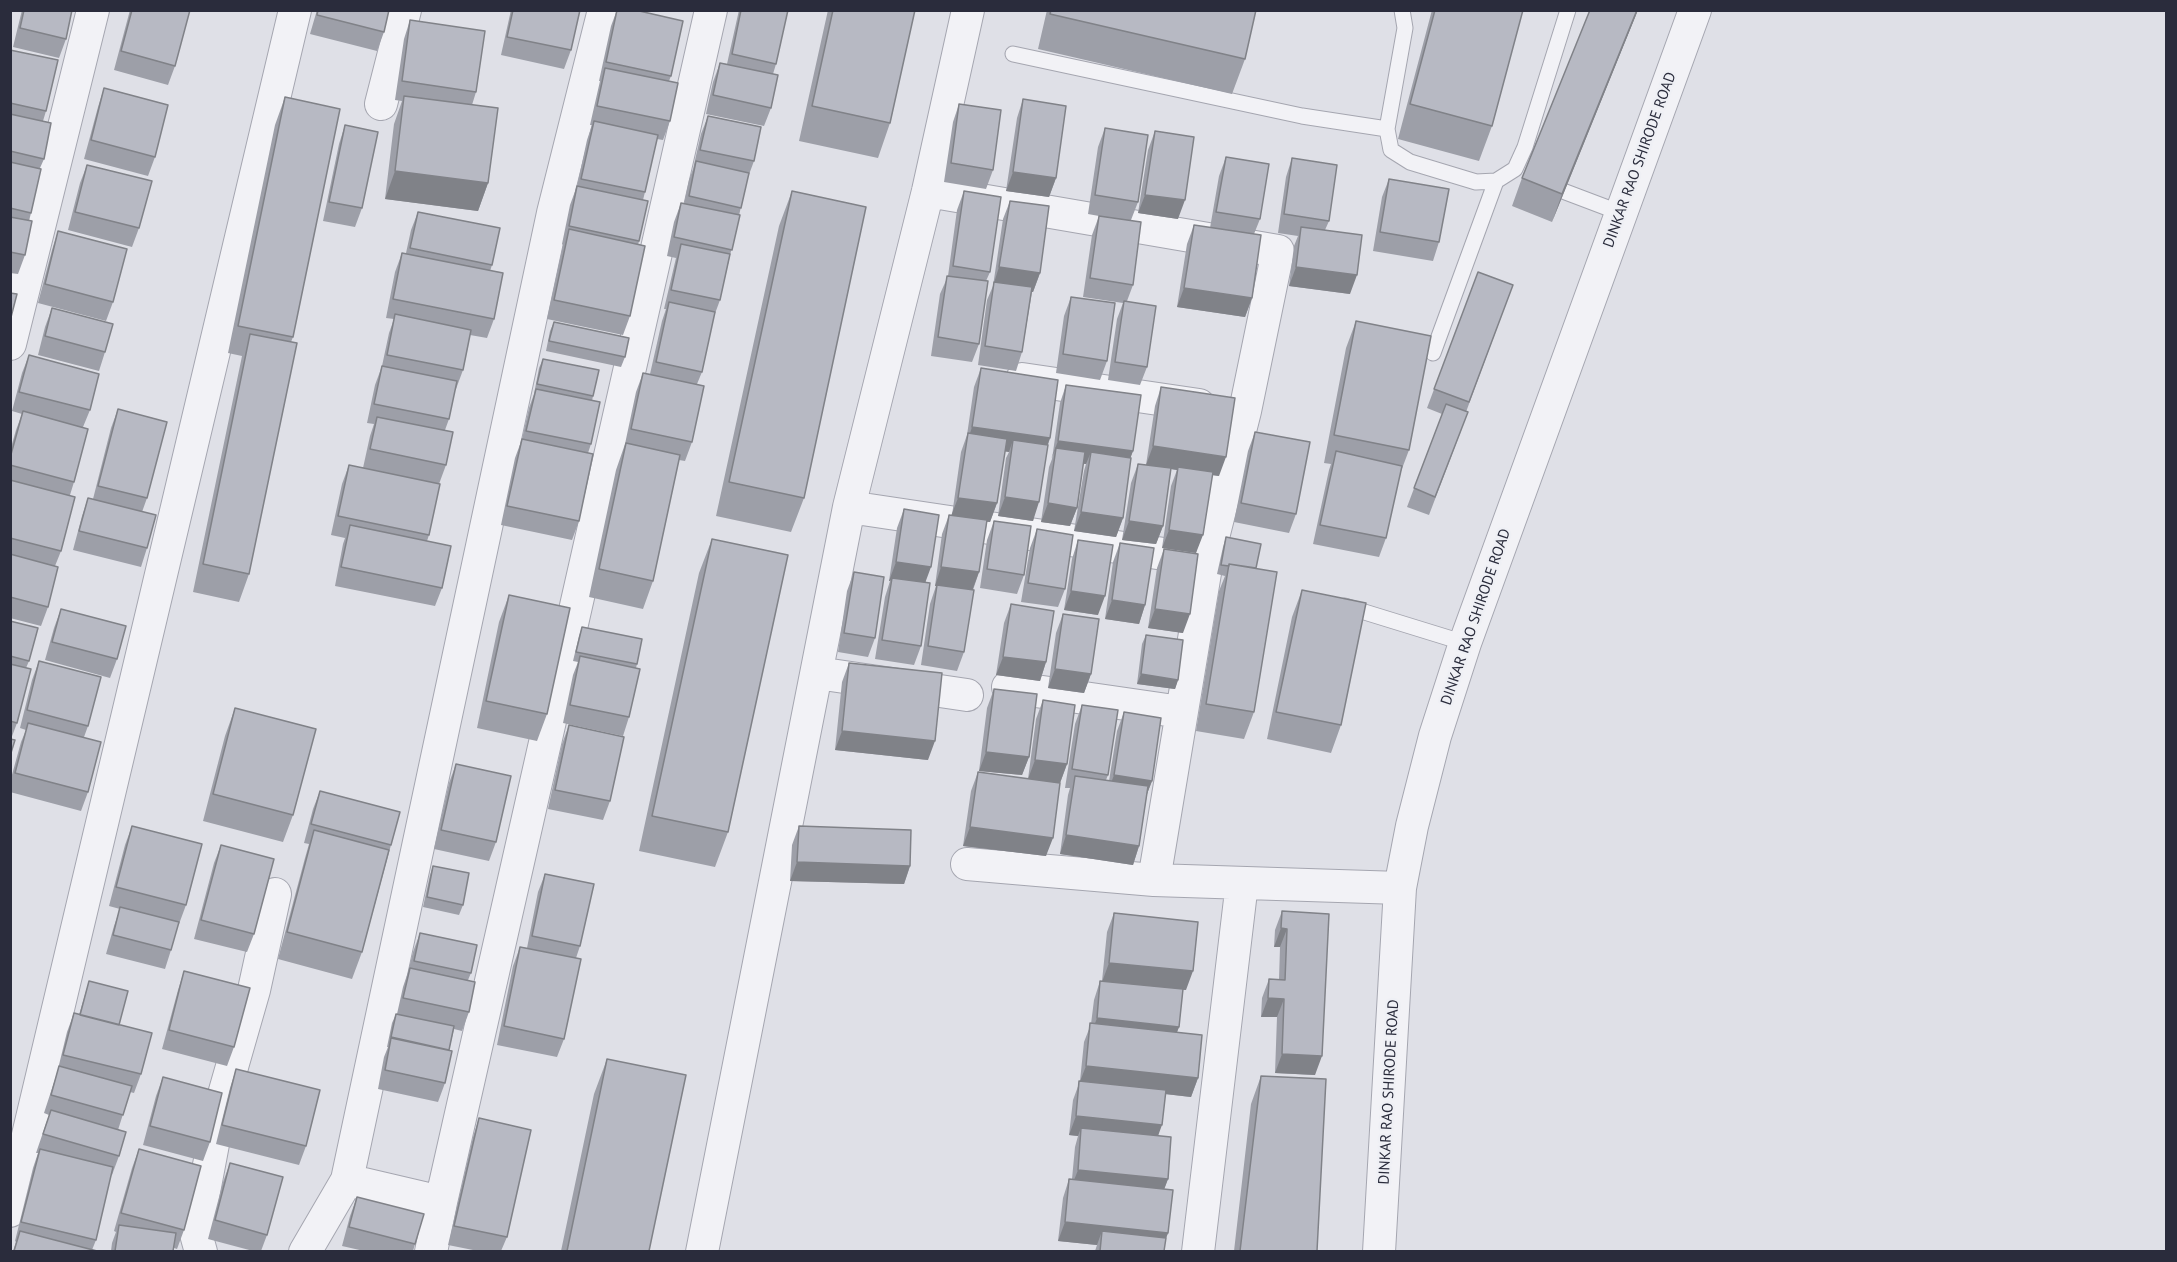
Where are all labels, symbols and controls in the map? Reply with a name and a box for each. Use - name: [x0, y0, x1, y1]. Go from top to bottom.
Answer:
- street label: DINKAR RAO SHIRODE ROAD: [1600, 70, 1680, 250]
- street label: DINKAR RAO SHIRODE ROAD: [1437, 526, 1515, 708]
- street label: DINKAR RAO SHIRODE ROAD: [1375, 999, 1403, 1185]

